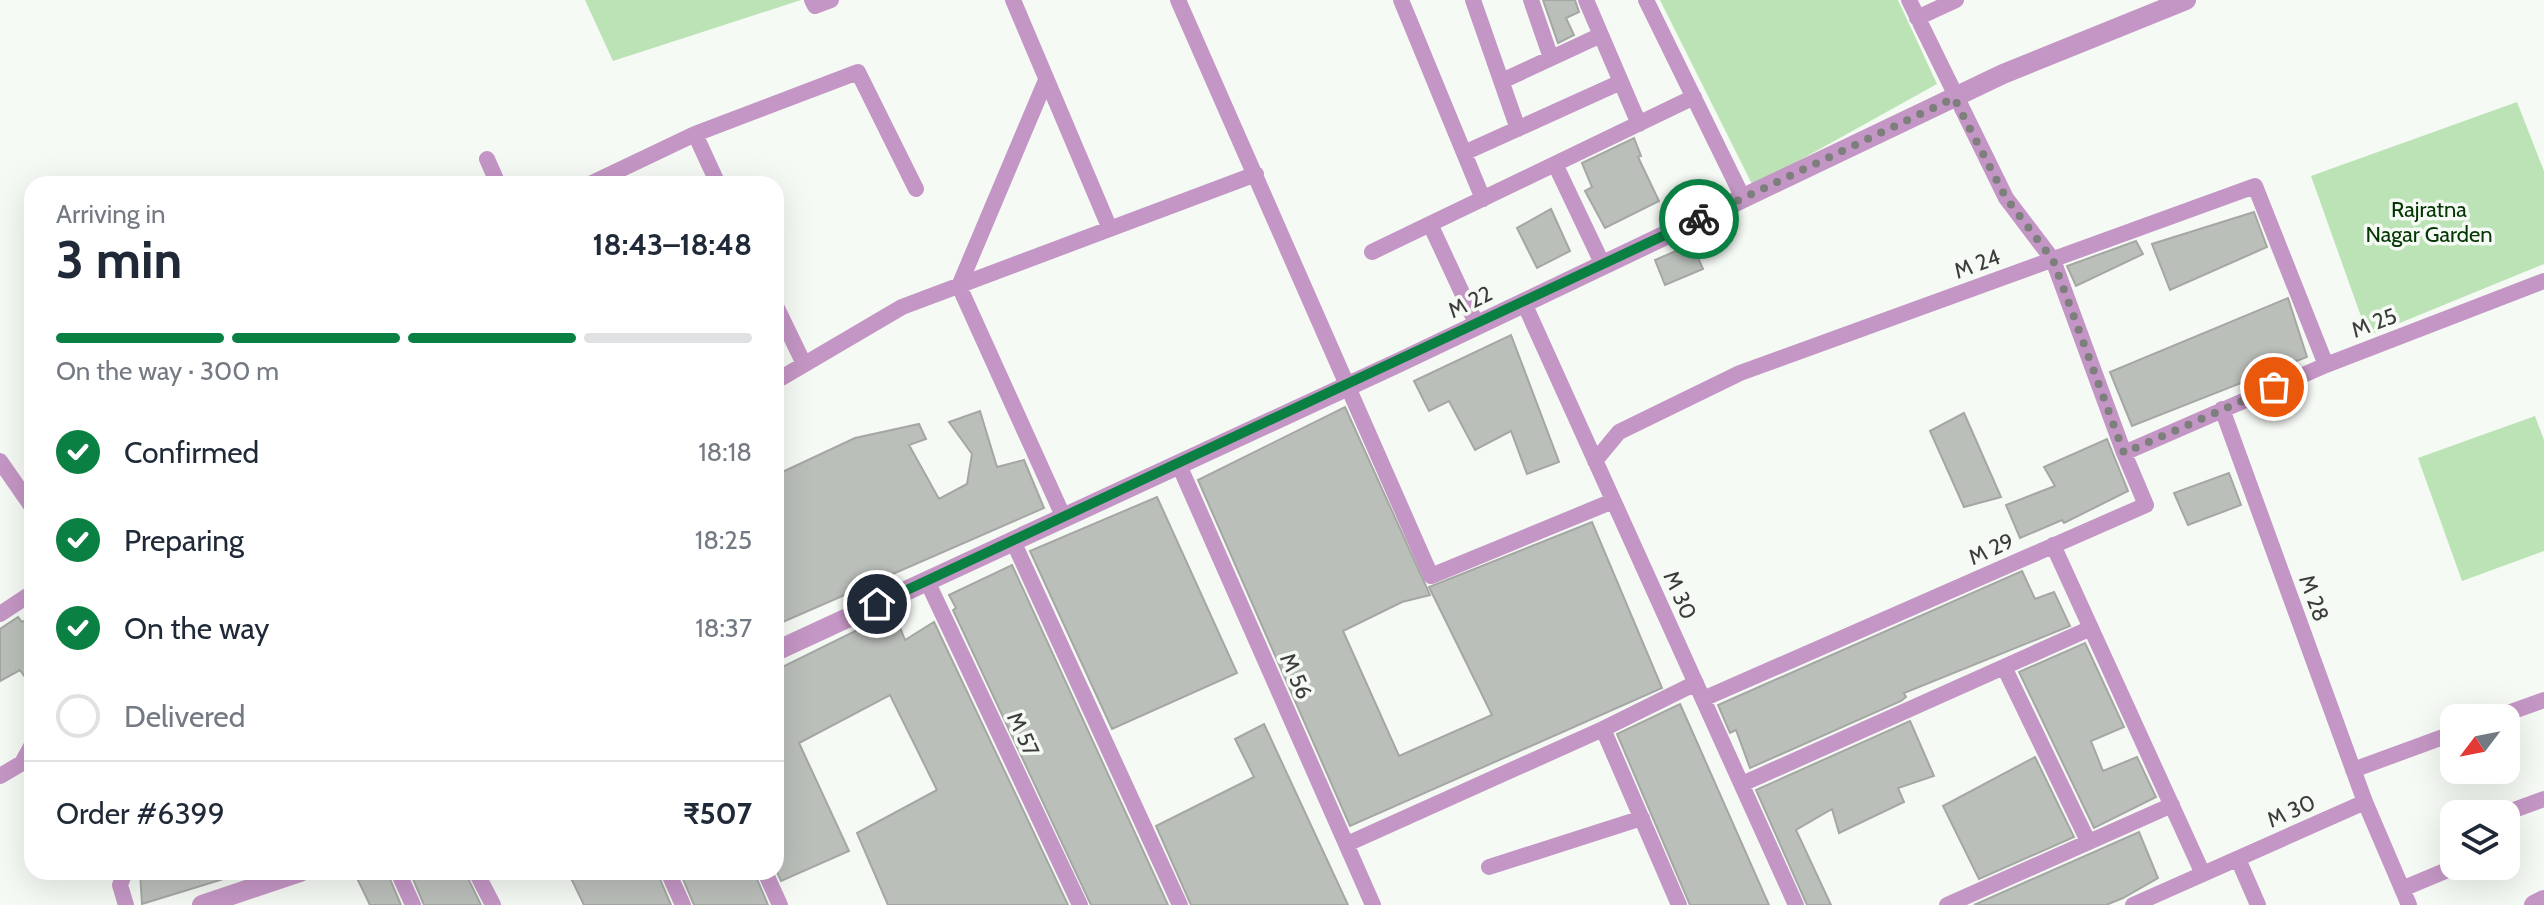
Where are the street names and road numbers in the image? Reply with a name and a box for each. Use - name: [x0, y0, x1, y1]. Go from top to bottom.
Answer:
- street label: M 24: [1950, 243, 2004, 285]
- street label: M 22: [1443, 280, 1497, 324]
- street label: M 25: [2348, 302, 2400, 344]
- street label: M 29: [1964, 527, 2018, 571]
- street label: M 30: [1657, 567, 1703, 623]
- street label: M 28: [2293, 571, 2335, 625]
- street label: M 56: [1274, 649, 1318, 703]
- street label: M 57: [1001, 708, 1045, 760]
- street label: M 30: [2263, 788, 2319, 834]

